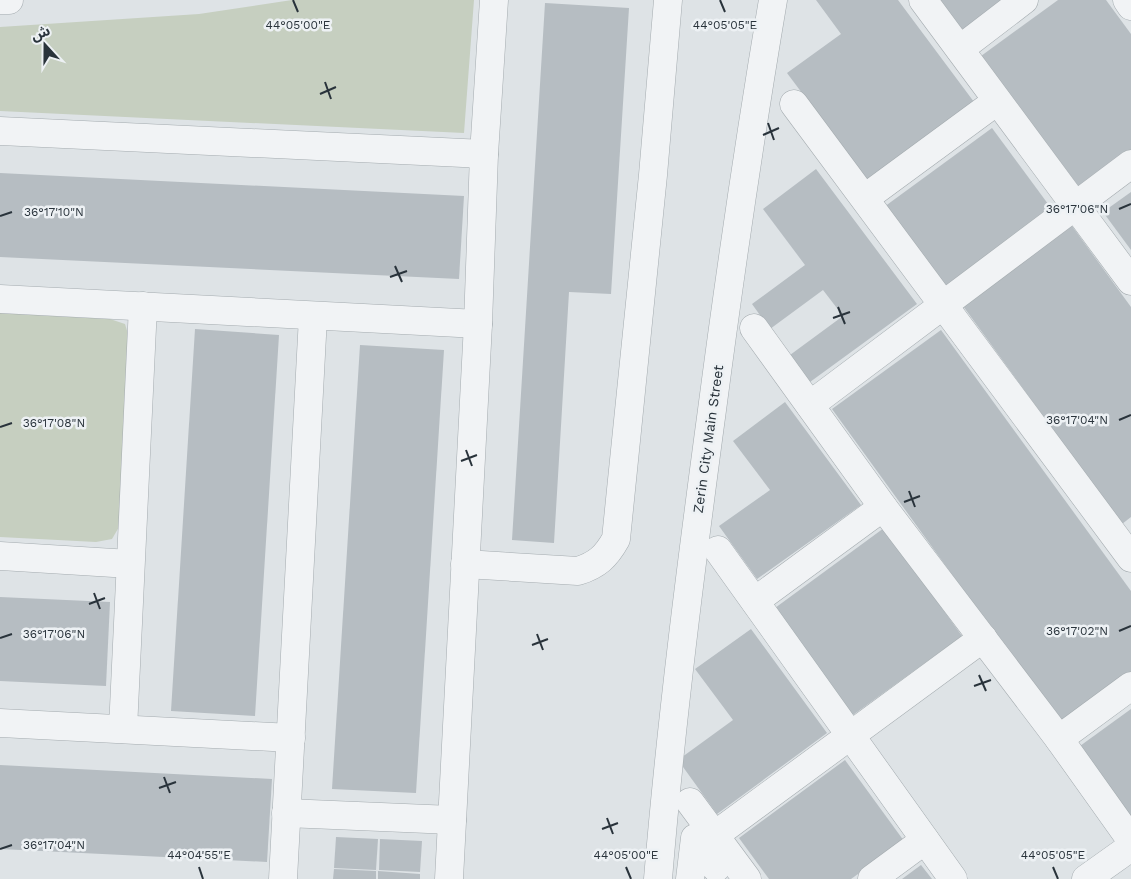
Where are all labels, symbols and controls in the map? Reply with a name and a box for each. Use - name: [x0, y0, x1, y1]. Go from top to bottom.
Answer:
- text: 44°05'00"E: [266, 18, 331, 32]
- text: 44°05'05"E: [693, 18, 758, 32]
- north arrow: [20, 20, 70, 70]
- text: ش: [29, 22, 52, 44]
- text: 36°17'06"N: [1046, 202, 1108, 216]
- text: 36°17'10"N: [24, 205, 84, 219]
- street label: Zerin City Main Street: [690, 364, 726, 514]
- text: 36°17'04"N: [1046, 413, 1108, 427]
- text: 36°17'08"N: [23, 416, 85, 430]
- text: 36°17'02"N: [1046, 624, 1108, 638]
- text: 36°17'06"N: [23, 627, 85, 641]
- text: 36°17'04"N: [23, 838, 85, 852]
- text: 44°04'55"E: [167, 848, 231, 862]
- text: 44°05'00"E: [594, 848, 659, 862]
- text: 44°05'05"E: [1021, 848, 1086, 862]

